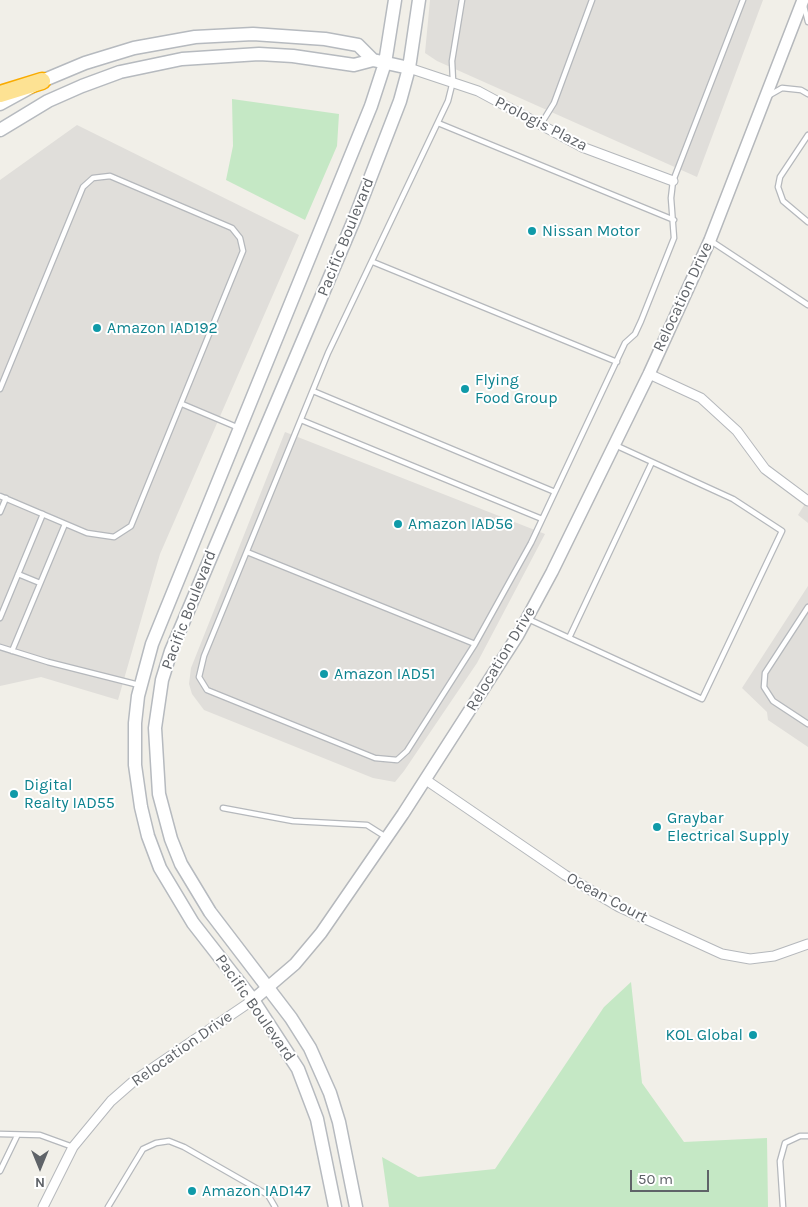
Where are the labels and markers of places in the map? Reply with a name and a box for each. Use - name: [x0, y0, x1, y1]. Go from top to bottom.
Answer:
- place label: Nissan Motor: [542, 221, 640, 241]
- marker: Nissan Motor: [526, 225, 538, 237]
- place label: Amazon IAD192: [107, 318, 218, 338]
- marker: Amazon IAD192: [91, 322, 103, 334]
- place label: Flying Food Group: [475, 370, 558, 408]
- marker: Flying Food Group: [459, 383, 471, 395]
- place label: Amazon IAD56: [408, 514, 513, 534]
- marker: Amazon IAD56: [392, 518, 404, 530]
- place label: Amazon IAD51: [334, 664, 435, 684]
- marker: Amazon IAD51: [318, 668, 330, 680]
- place label: Digital Realty IAD55: [24, 775, 115, 813]
- marker: Digital Realty IAD55: [8, 788, 20, 800]
- place label: Graybar Electrical Supply: [667, 808, 789, 846]
- marker: Graybar Electrical Supply: [651, 821, 663, 833]
- place label: KOL Global: [665, 1025, 743, 1045]
- marker: KOL Global: [747, 1029, 759, 1041]
- place label: Amazon IAD147: [202, 1181, 311, 1201]
- marker: Amazon IAD147: [186, 1185, 198, 1197]

